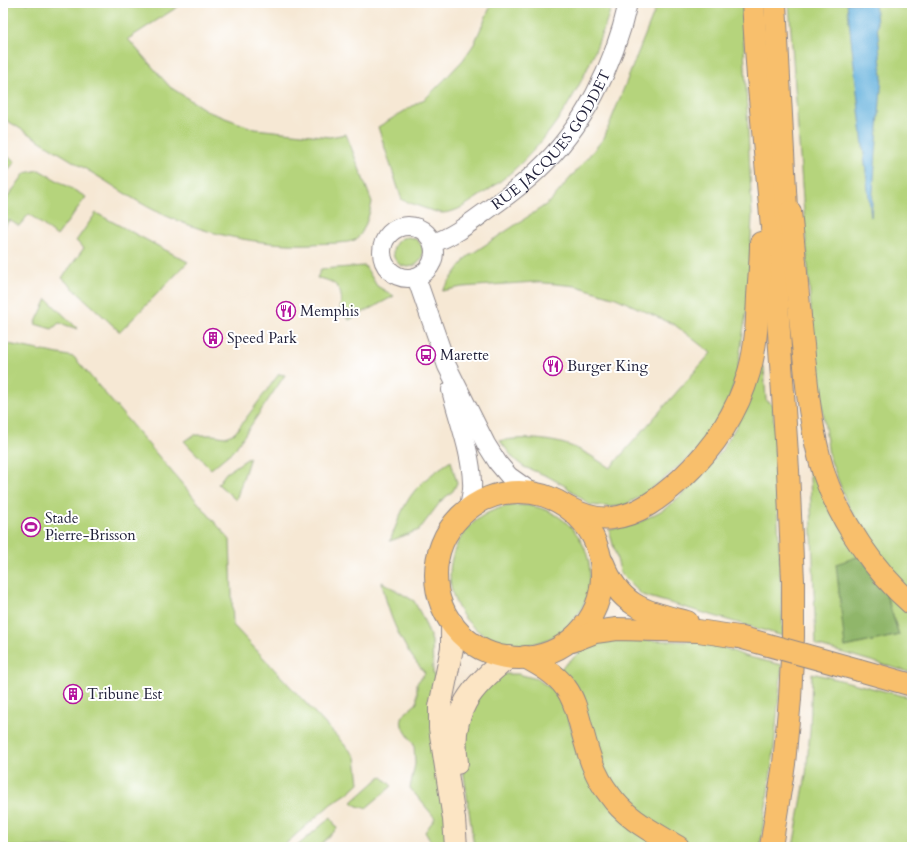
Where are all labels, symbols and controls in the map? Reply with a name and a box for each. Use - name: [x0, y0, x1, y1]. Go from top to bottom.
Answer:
- street label: RUE JACQUES GODDET: [487, 67, 615, 214]
- restaurant icon: Memphis: [275, 300, 297, 322]
- place label: Memphis: [300, 301, 359, 321]
- building icon: Speed Park: [202, 327, 224, 349]
- place label: Speed Park: [227, 328, 297, 348]
- bus stop icon: Marette: [415, 344, 437, 366]
- place label: Marette: [440, 345, 489, 365]
- restaurant icon: Burger King: [542, 355, 564, 377]
- place label: Burger King: [567, 356, 649, 376]
- place label: Stade Pierre-Brisson: [45, 508, 136, 545]
- sports icon: Stade Pierre-Brisson: [20, 516, 42, 538]
- building icon: Tribune Est: [62, 683, 84, 705]
- place label: Tribune Est: [87, 684, 163, 704]

